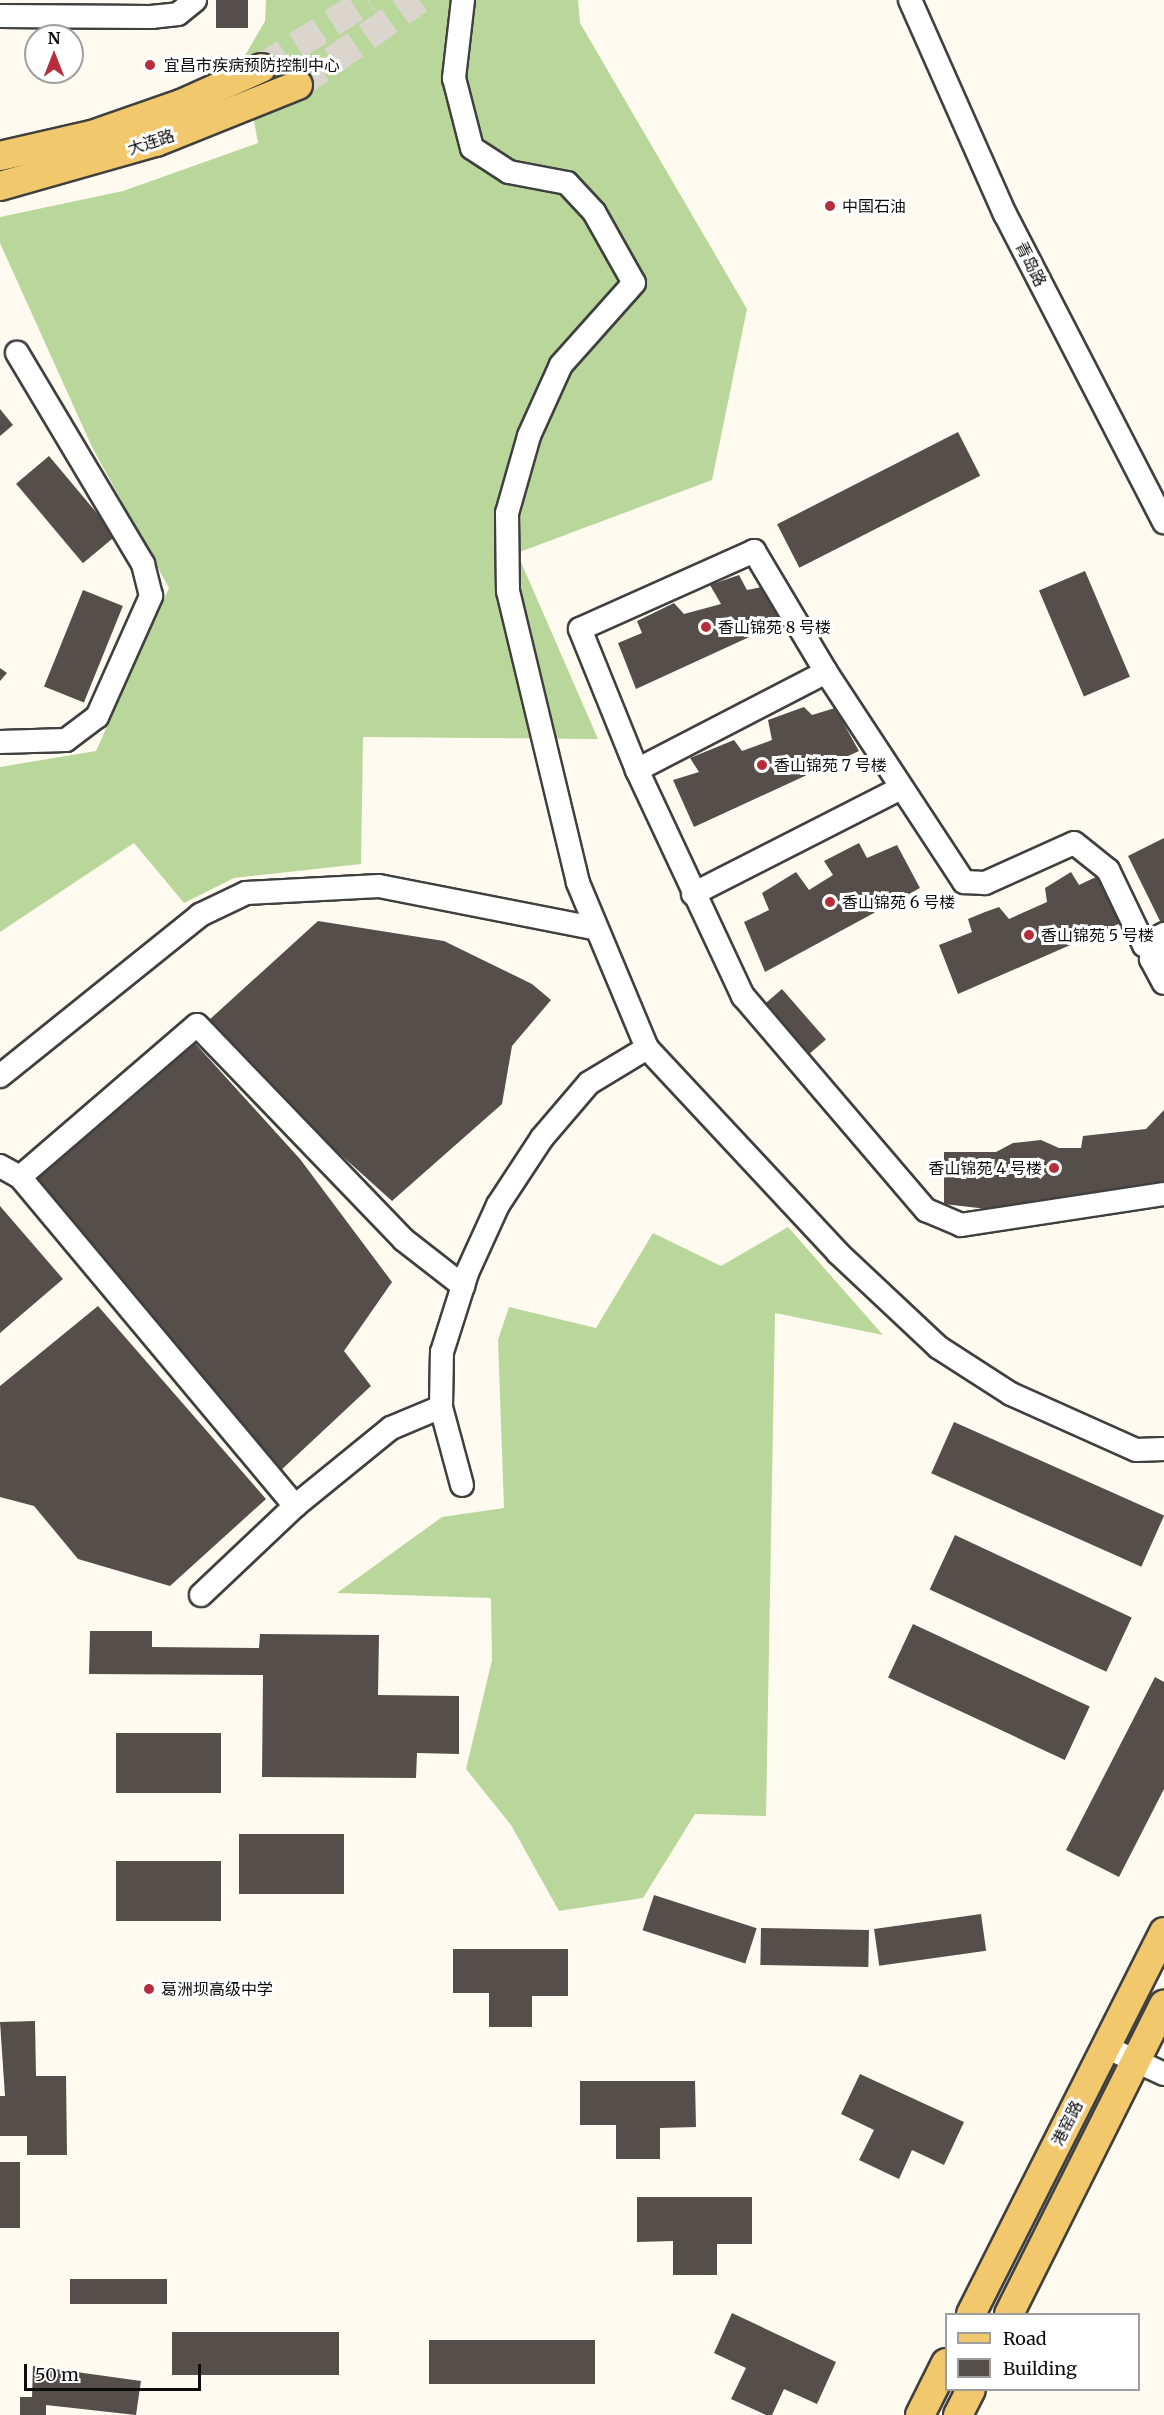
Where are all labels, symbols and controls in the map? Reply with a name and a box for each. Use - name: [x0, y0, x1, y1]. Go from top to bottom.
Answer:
- north arrow: [24, 24, 84, 84]
- text: N: [48, 28, 60, 48]
- place label: 宜昌市疾病预防控制中心: [164, 55, 340, 75]
- marker: 宜昌市疾病预防控制中心: [141, 56, 159, 74]
- street label: 大连路: [125, 125, 177, 159]
- place label: 中国石油: [842, 196, 906, 216]
- marker: 中国石油: [823, 199, 837, 213]
- street label: 青岛路: [1012, 238, 1050, 290]
- place label: 香山锦苑 8 号楼: [718, 617, 831, 637]
- marker: 香山锦苑 8 号楼: [699, 620, 713, 634]
- place label: 香山锦苑 7 号楼: [774, 755, 887, 775]
- marker: 香山锦苑 7 号楼: [755, 758, 769, 772]
- place label: 香山锦苑 6 号楼: [842, 892, 955, 912]
- marker: 香山锦苑 6 号楼: [823, 895, 837, 909]
- place label: 香山锦苑 5 号楼: [1041, 925, 1154, 945]
- marker: 香山锦苑 5 号楼: [1022, 928, 1036, 942]
- place label: 香山锦苑 4 号楼: [929, 1158, 1042, 1178]
- marker: 香山锦苑 4 号楼: [1047, 1161, 1061, 1175]
- place label: 葛洲坝高级中学: [161, 1979, 273, 1999]
- marker: 葛洲坝高级中学: [142, 1982, 156, 1996]
- street label: 港窑路: [1048, 2097, 1086, 2149]
- legend: [945, 2313, 1140, 2391]
- text: Road: [1003, 2327, 1047, 2350]
- scale bar: [27, 2352, 204, 2390]
- text: Building: [1003, 2357, 1077, 2380]
- text: 50 m: [35, 2363, 79, 2386]

